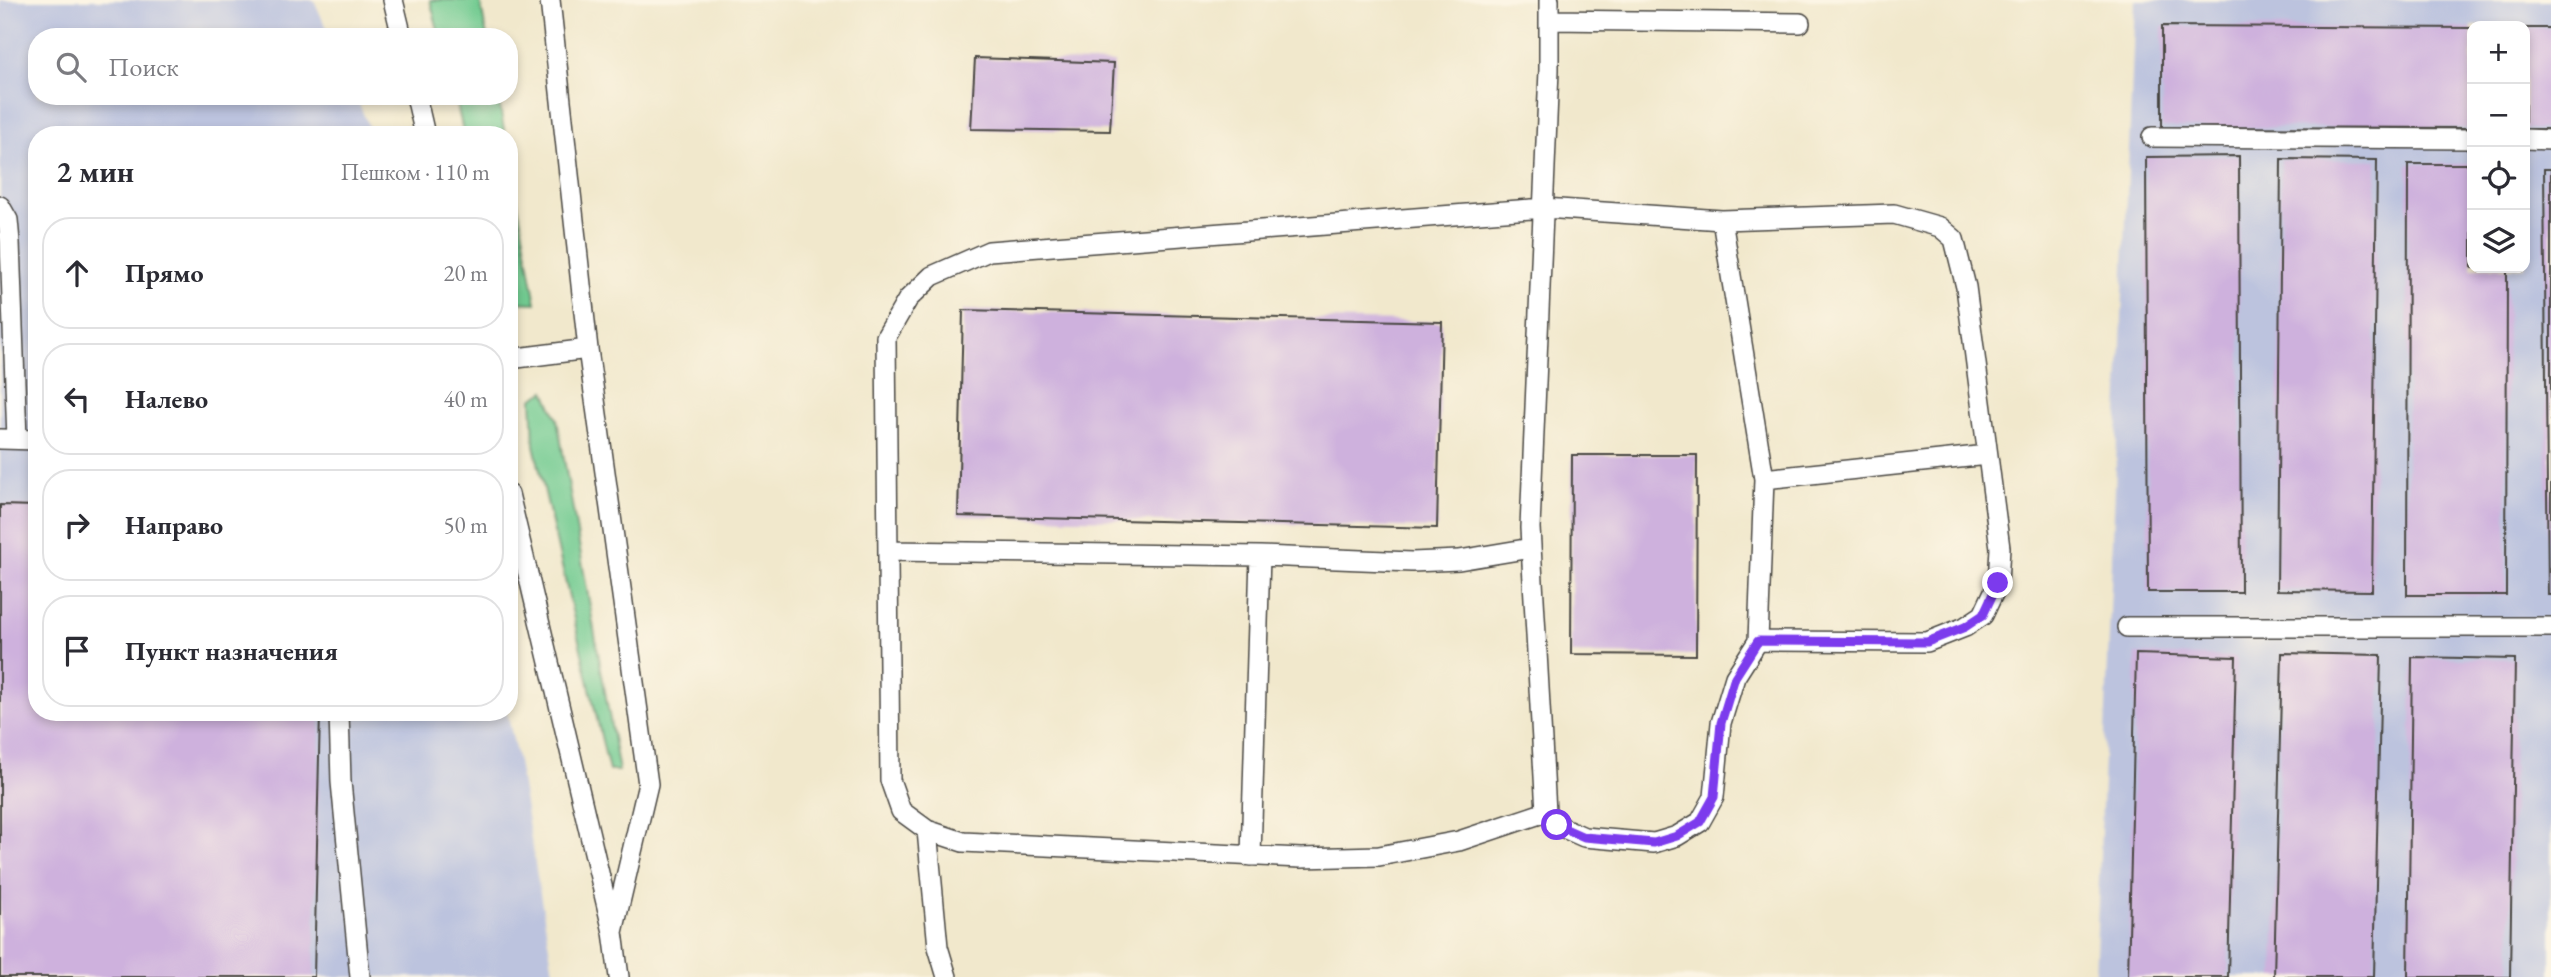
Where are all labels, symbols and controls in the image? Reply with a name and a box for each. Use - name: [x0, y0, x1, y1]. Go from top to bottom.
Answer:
- map controls: [2467, 21, 2530, 273]
- button: +: [2467, 21, 2530, 84]
- search box: [28, 28, 518, 105]
- icon: search: [52, 48, 90, 86]
- text: Поиск: [108, 50, 179, 84]
- button: −: [2467, 84, 2530, 147]
- button: locate: [2467, 147, 2530, 210]
- text: 2 мин: [56, 152, 134, 191]
- text: Пешком · 110 m: [341, 157, 490, 187]
- button: layers: [2467, 210, 2530, 273]
- icon: ahead: [58, 254, 96, 292]
- text: Прямо: [125, 256, 204, 290]
- text: 20 m: [443, 258, 488, 288]
- icon: left: [58, 380, 96, 418]
- text: Налево: [125, 382, 208, 416]
- text: 40 m: [443, 384, 488, 414]
- icon: right: [58, 506, 96, 544]
- text: Направо: [125, 508, 223, 542]
- text: 50 m: [443, 510, 488, 540]
- route end: [1982, 567, 2013, 598]
- icon: arrive: [58, 632, 96, 670]
- text: Пункт назначения: [125, 634, 338, 668]
- route start: [1541, 809, 1572, 840]

